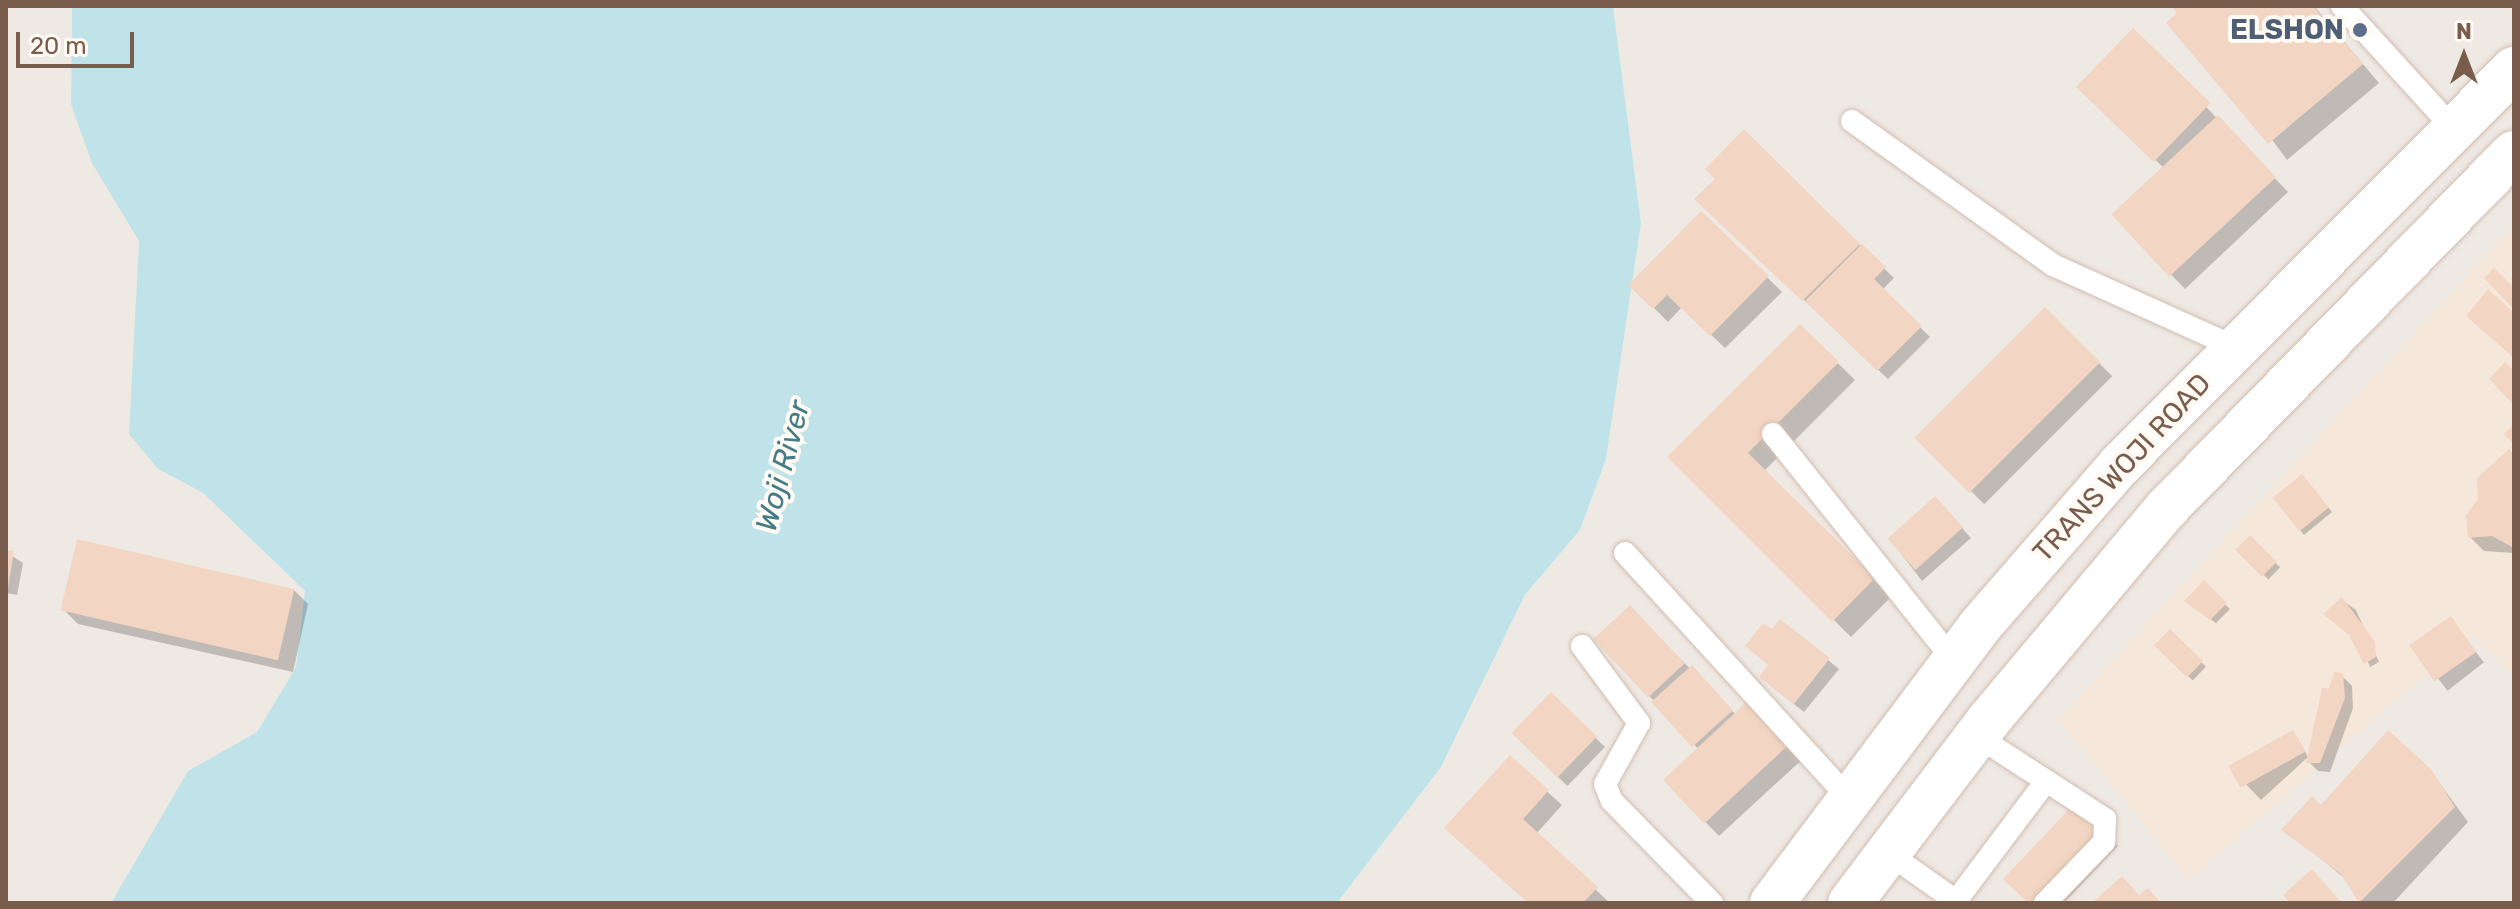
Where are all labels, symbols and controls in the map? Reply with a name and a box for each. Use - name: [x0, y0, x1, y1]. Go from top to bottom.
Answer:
- place label: ELSHON: [2230, 13, 2344, 47]
- scale bar: [20, 16, 138, 66]
- north arrow: [2424, 16, 2504, 96]
- text: N: [2456, 18, 2472, 45]
- marker: ELSHON: [2351, 21, 2369, 39]
- text: 20 m: [30, 32, 87, 60]
- street label: TRANS WOJI ROAD: [2026, 367, 2218, 569]
- water label: Woji River: [748, 397, 818, 535]

